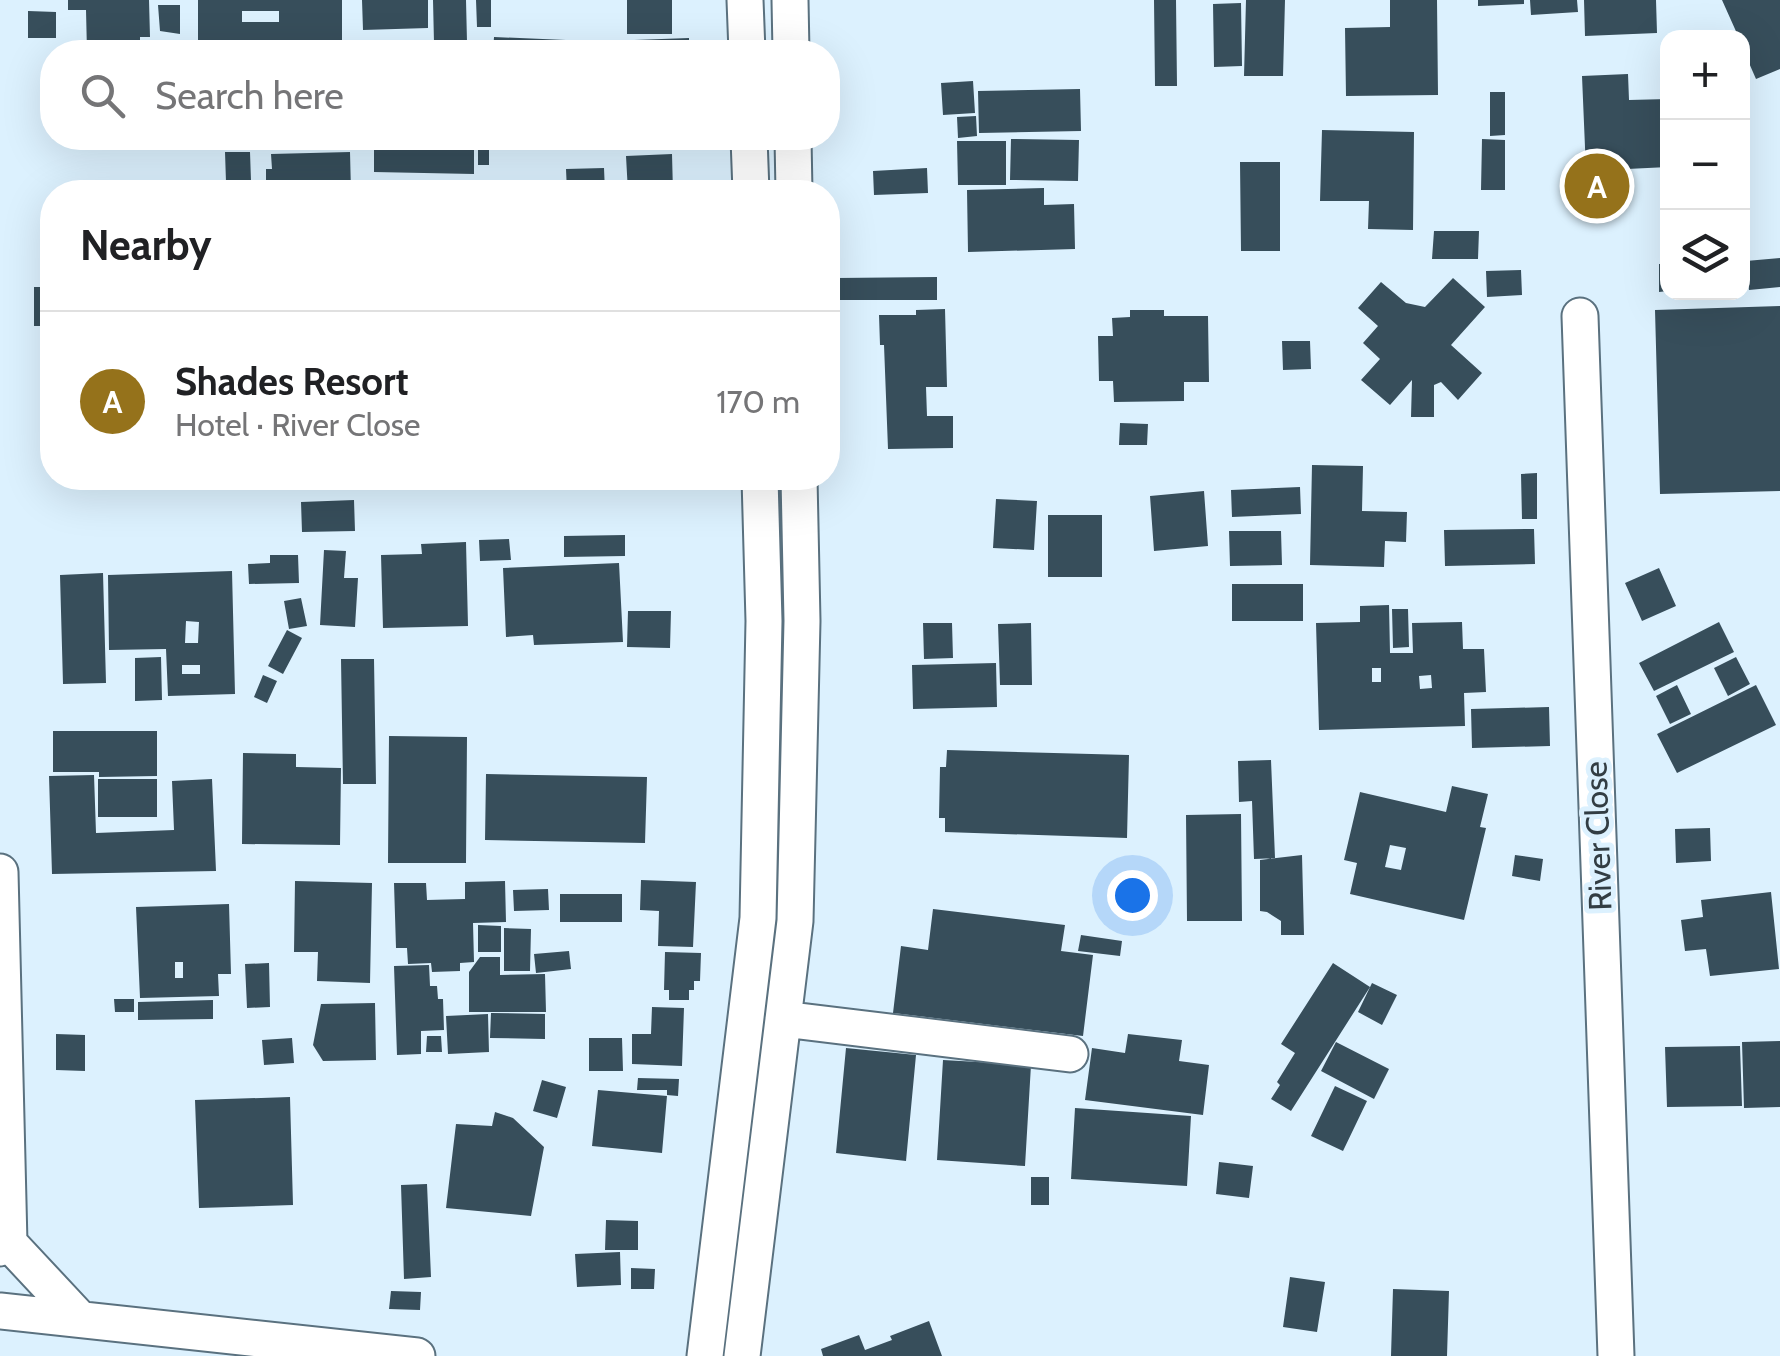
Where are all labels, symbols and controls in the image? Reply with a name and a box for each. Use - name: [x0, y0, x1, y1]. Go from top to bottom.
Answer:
- map controls: [1660, 30, 1750, 300]
- button: +: [1660, 30, 1750, 120]
- search box: [40, 40, 840, 150]
- icon: search: [75, 68, 130, 123]
- text: Search here: [155, 72, 344, 119]
- button: −: [1660, 120, 1750, 210]
- pin: A: [1564, 148, 1630, 224]
- button: layers: [1660, 210, 1750, 300]
- text: Nearby: [80, 219, 212, 271]
- text: Shades Resort: [175, 358, 409, 405]
- text: A: [102, 382, 123, 421]
- text: 170 m: [716, 382, 800, 421]
- text: Hotel · River Close: [175, 405, 420, 444]
- street label: River Close: [1575, 761, 1620, 911]
- your location: [1107, 870, 1158, 921]

